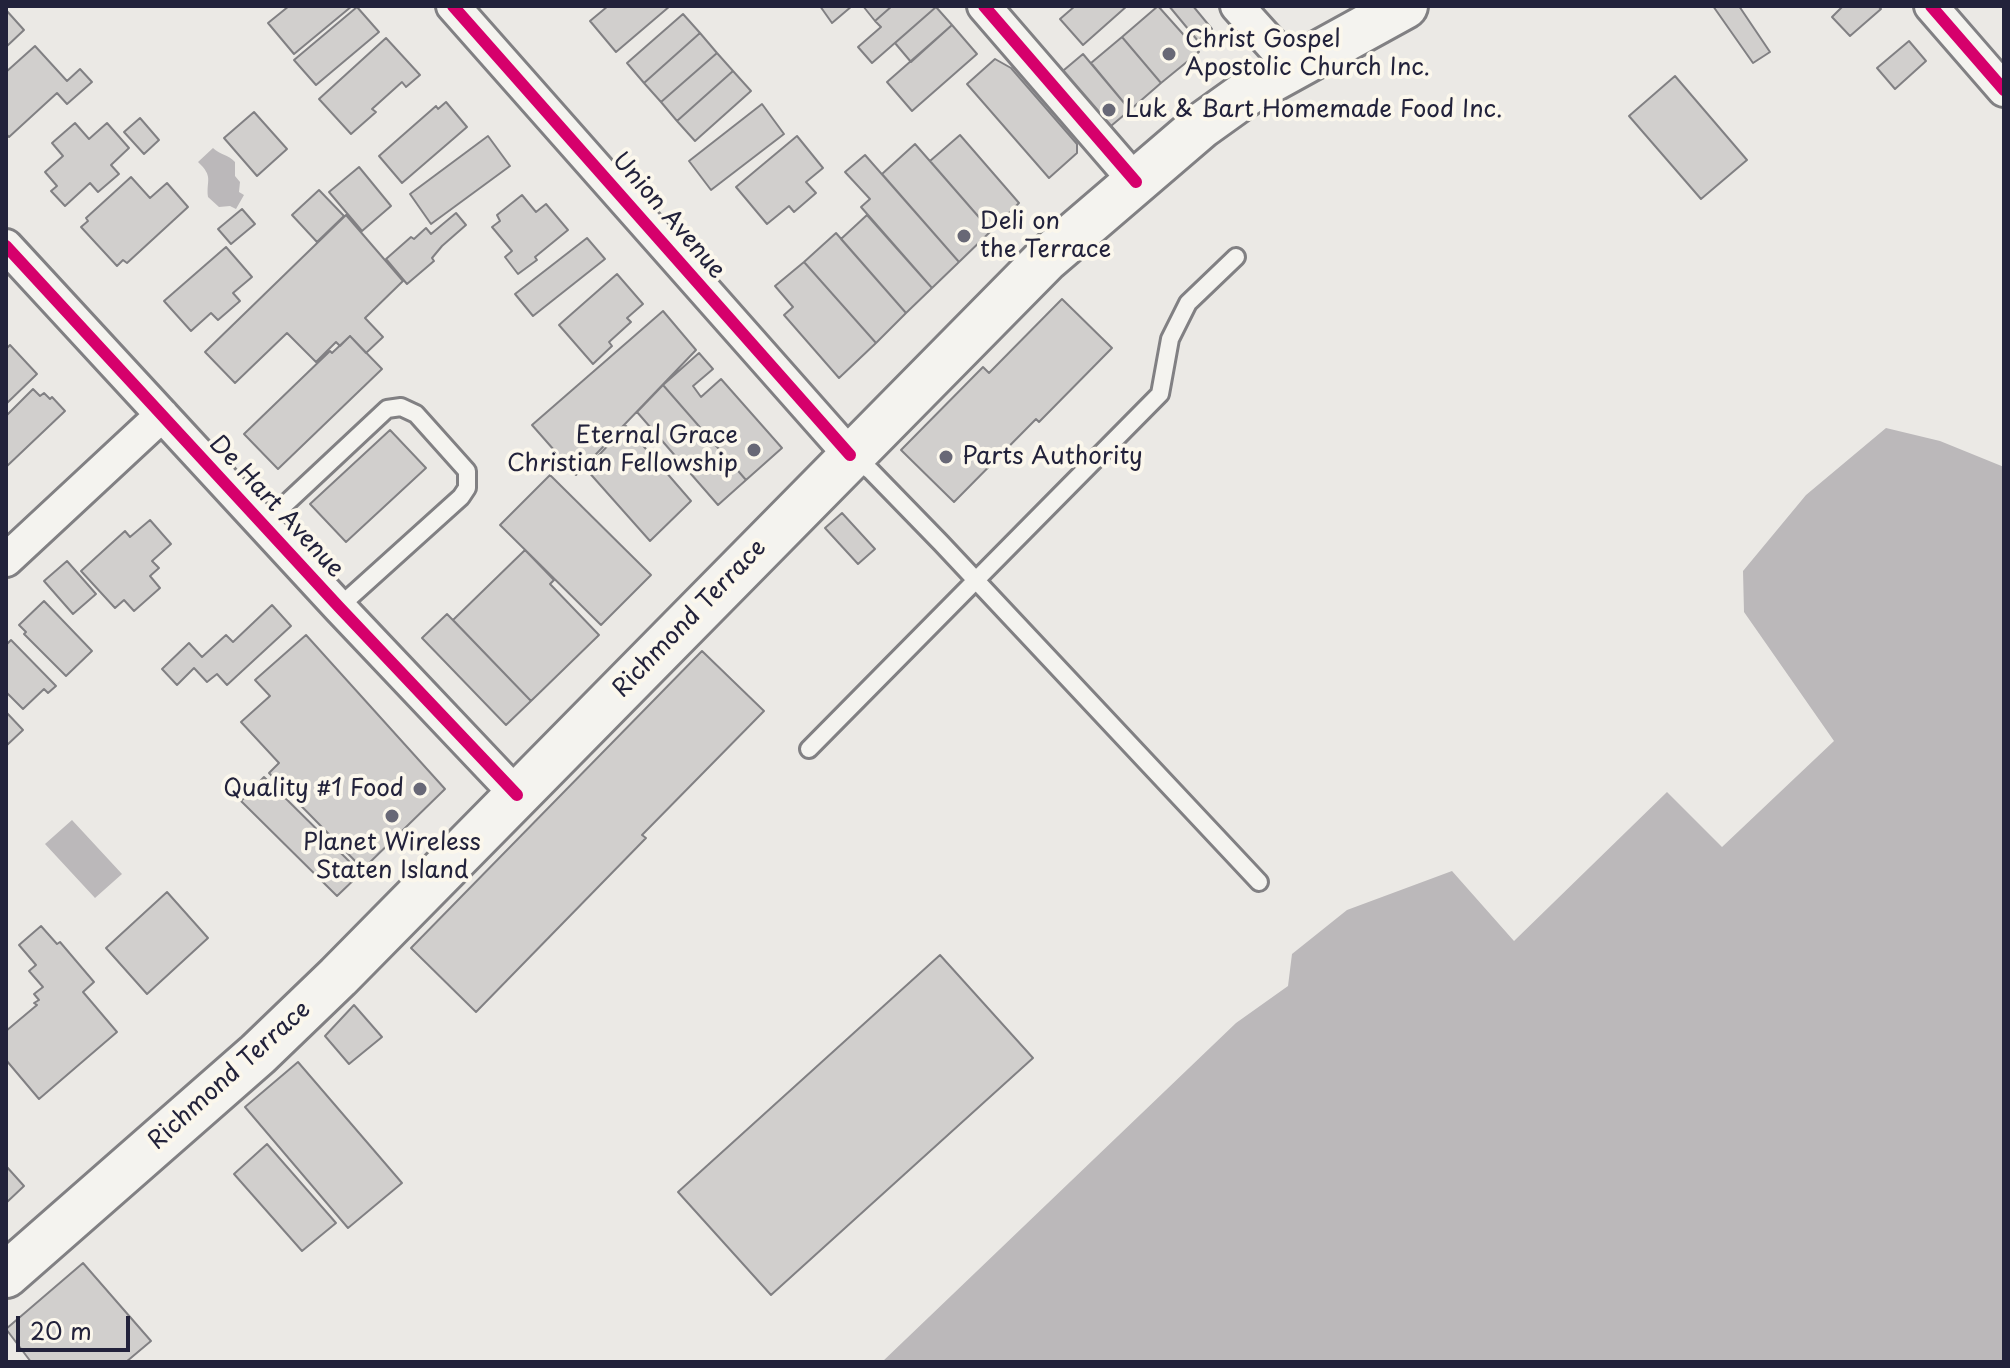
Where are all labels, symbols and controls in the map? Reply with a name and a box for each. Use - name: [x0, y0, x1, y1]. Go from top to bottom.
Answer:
- place label: Christ Gospel Apostolic Church Inc.: [1185, 26, 1430, 82]
- marker: Christ Gospel Apostolic Church Inc.: [1160, 45, 1178, 63]
- place label: Luk & Bart Homemade Food Inc.: [1125, 96, 1502, 124]
- marker: Luk & Bart Homemade Food Inc.: [1100, 101, 1118, 119]
- street label: Union Avenue: [605, 147, 731, 285]
- place label: Deli on the Terrace: [980, 208, 1111, 264]
- marker: Deli on the Terrace: [955, 227, 973, 245]
- place label: Eternal Grace Christian Fellowship: [507, 422, 738, 478]
- street label: De Hart Avenue: [203, 430, 349, 584]
- marker: Eternal Grace Christian Fellowship: [745, 441, 763, 459]
- place label: Parts Authority: [962, 443, 1143, 471]
- marker: Parts Authority: [937, 448, 955, 466]
- street label: Richmond Terrace: [607, 534, 773, 704]
- place label: Quality #1 Food: [223, 775, 404, 803]
- marker: Quality #1 Food: [411, 780, 429, 798]
- marker: Planet Wireless Staten Island: [383, 807, 401, 825]
- place label: Planet Wireless Staten Island: [303, 829, 481, 885]
- street label: Richmond Terrace: [143, 996, 317, 1156]
- scale bar: [20, 1300, 134, 1350]
- text: 20 m: [30, 1312, 92, 1348]

